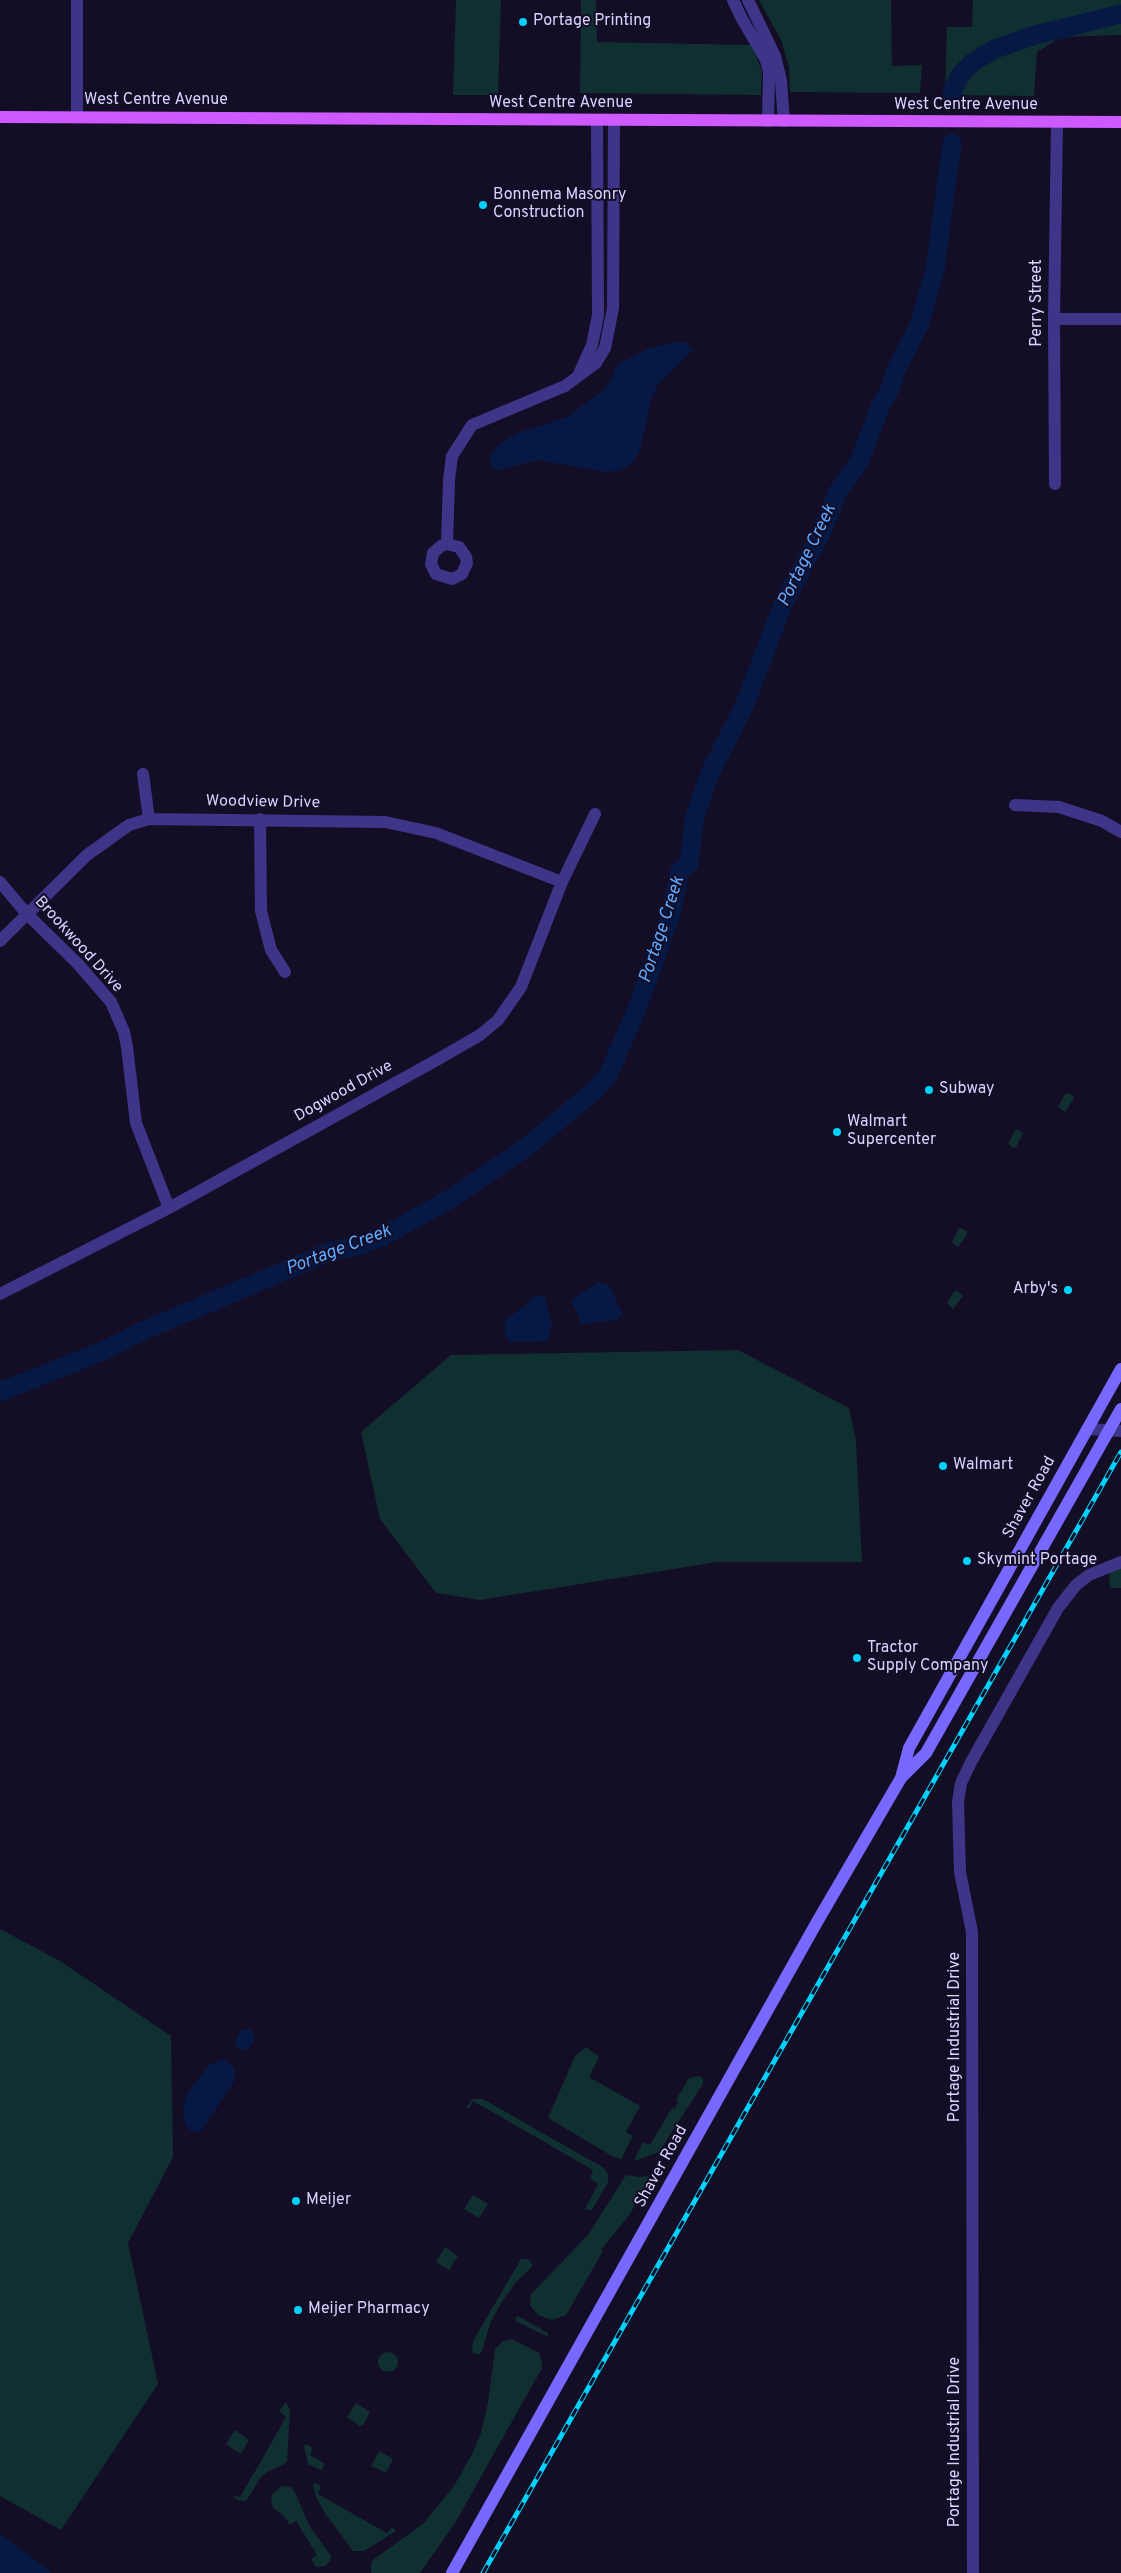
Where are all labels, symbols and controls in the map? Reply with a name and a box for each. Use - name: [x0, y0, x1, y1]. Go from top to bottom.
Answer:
- place label: Portage Printing: [533, 12, 651, 32]
- marker: Portage Printing: [517, 16, 529, 28]
- street label: West Centre Avenue: [84, 91, 228, 111]
- street label: West Centre Avenue: [489, 94, 633, 114]
- street label: West Centre Avenue: [894, 96, 1038, 116]
- place label: Bonnema Masonry Construction: [493, 186, 627, 224]
- marker: Bonnema Masonry Construction: [477, 199, 489, 211]
- street label: Perry Street: [1028, 259, 1048, 347]
- water label: Portage Creek: [774, 501, 842, 611]
- street label: Woodview Drive: [206, 792, 320, 814]
- water label: Portage Creek: [636, 874, 690, 986]
- street label: Brookwood Drive: [30, 893, 126, 997]
- street label: Dogwood Drive: [292, 1057, 396, 1127]
- place label: Subway: [939, 1080, 995, 1100]
- marker: Subway: [923, 1084, 935, 1096]
- place label: Walmart Supercenter: [847, 1113, 936, 1151]
- marker: Walmart Supercenter: [831, 1126, 843, 1138]
- water label: Portage Creek: [283, 1221, 395, 1281]
- place label: Arby's: [1013, 1280, 1058, 1300]
- marker: Arby's: [1062, 1284, 1074, 1296]
- street label: Shaver Road: [1000, 1454, 1060, 1542]
- place label: Walmart: [953, 1456, 1013, 1476]
- marker: Walmart: [937, 1460, 949, 1472]
- place label: Skymint Portage: [977, 1551, 1097, 1571]
- marker: Skymint Portage: [961, 1555, 973, 1567]
- place label: Tractor Supply Company: [867, 1639, 988, 1677]
- marker: Tractor Supply Company: [851, 1652, 863, 1664]
- street label: Portage Industrial Drive: [946, 1952, 966, 2122]
- street label: Shaver Road: [632, 2123, 692, 2211]
- place label: Meijer: [306, 2191, 351, 2211]
- marker: Meijer: [290, 2195, 302, 2207]
- place label: Meijer Pharmacy: [308, 2300, 430, 2320]
- marker: Meijer Pharmacy: [292, 2304, 304, 2316]
- street label: Portage Industrial Drive: [946, 2357, 966, 2527]

